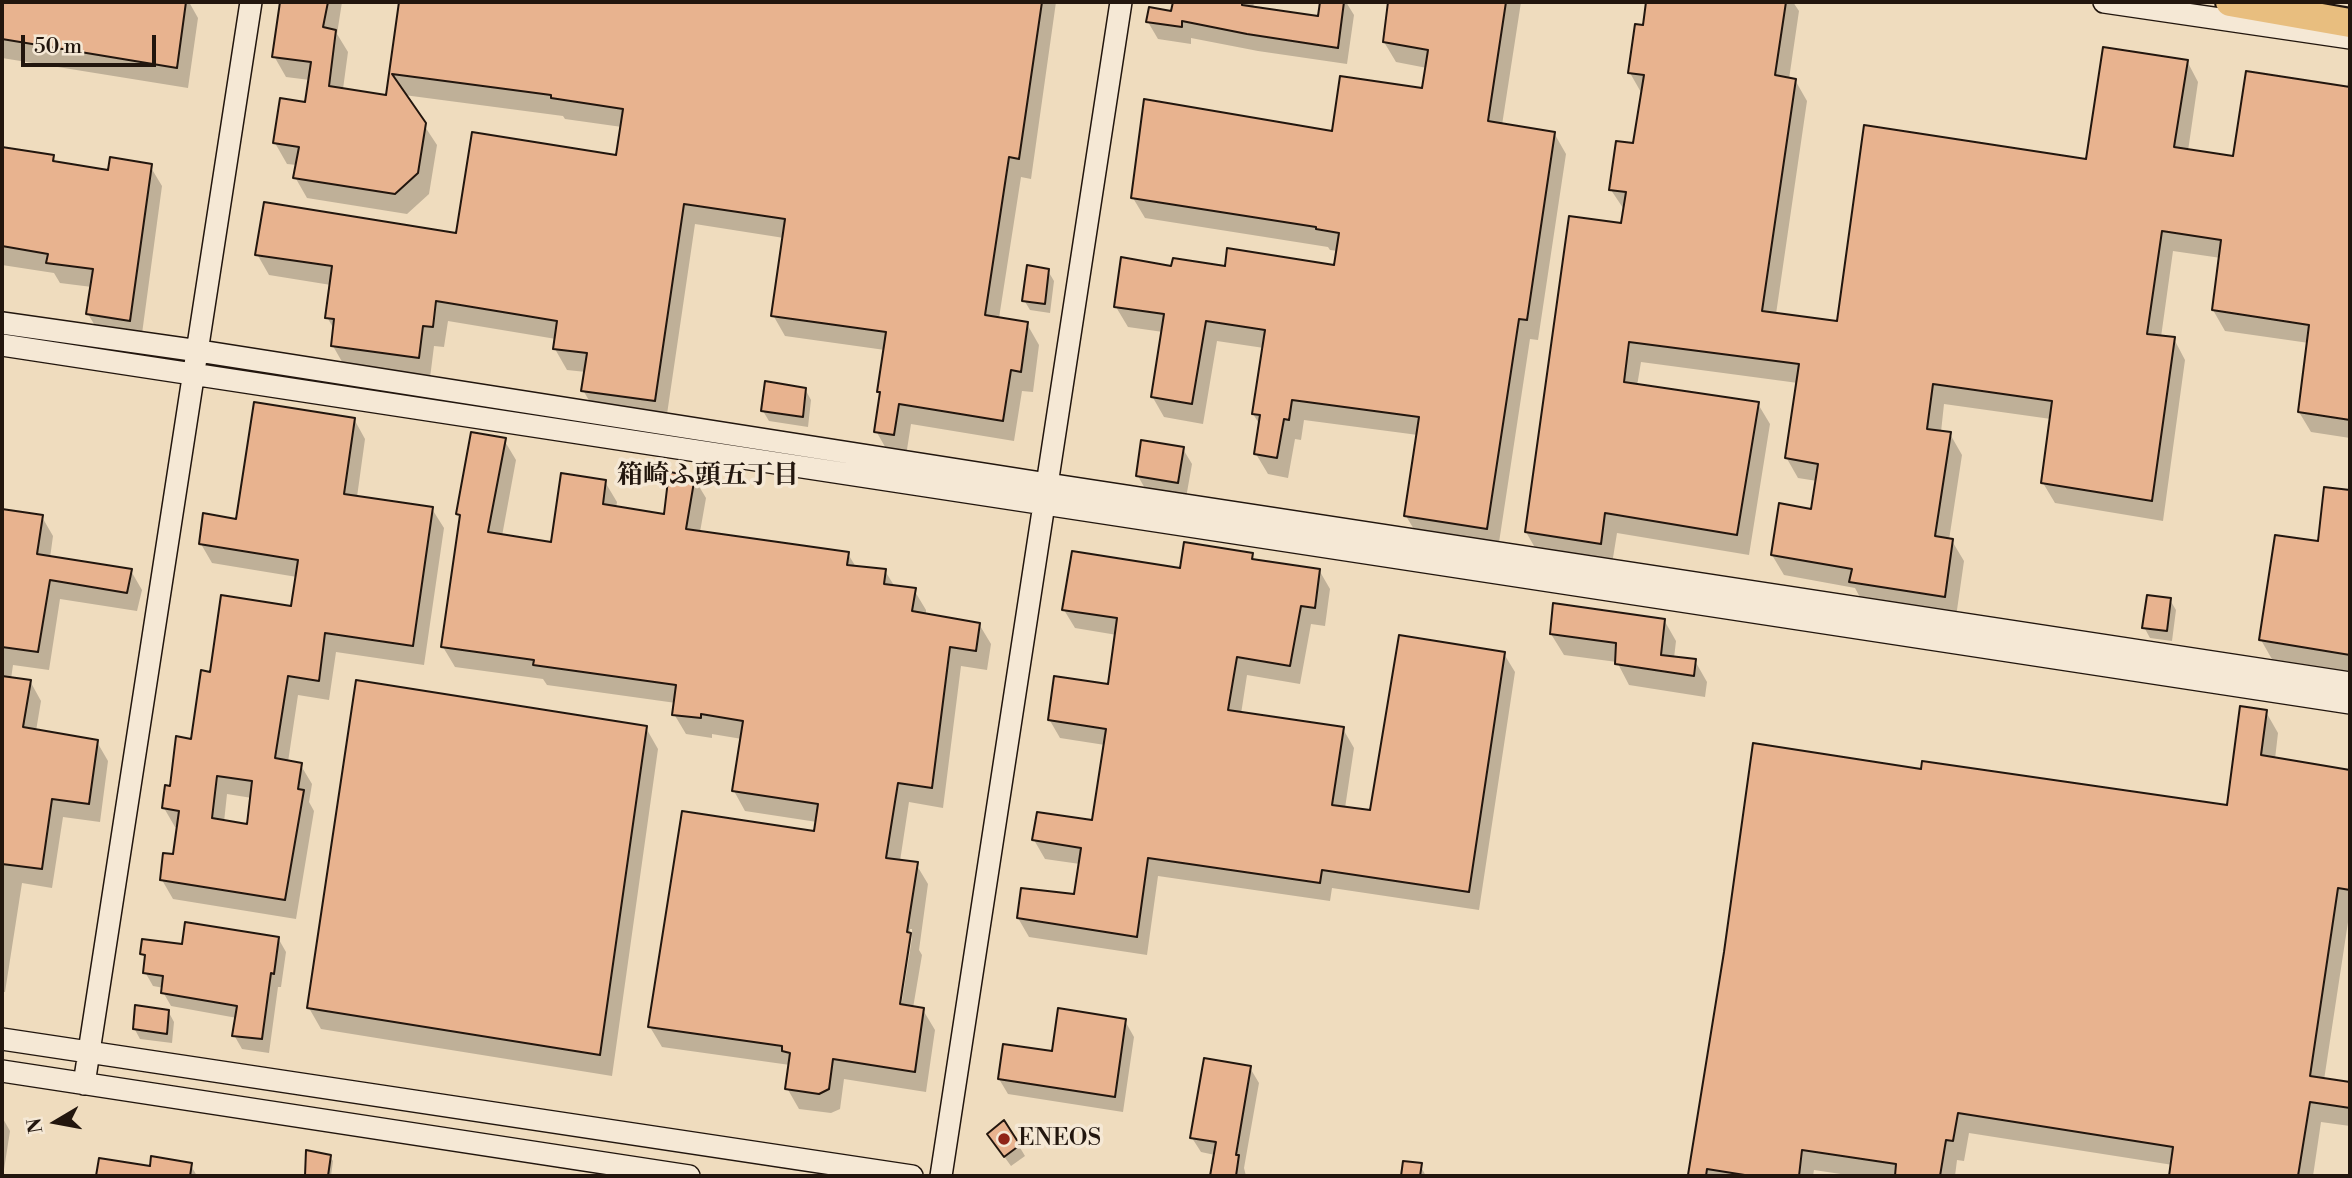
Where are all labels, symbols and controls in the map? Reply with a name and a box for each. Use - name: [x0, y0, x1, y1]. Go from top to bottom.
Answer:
- scale bar: [24, 21, 159, 65]
- text: 50 m: [34, 34, 82, 60]
- district label: 箱崎ふ頭五丁目: [617, 461, 799, 493]
- north arrow: [21, 1087, 91, 1157]
- text: N: [22, 1116, 48, 1135]
- place label: ENEOS: [1018, 1125, 1101, 1153]
- marker: ENEOS: [996, 1131, 1012, 1147]

